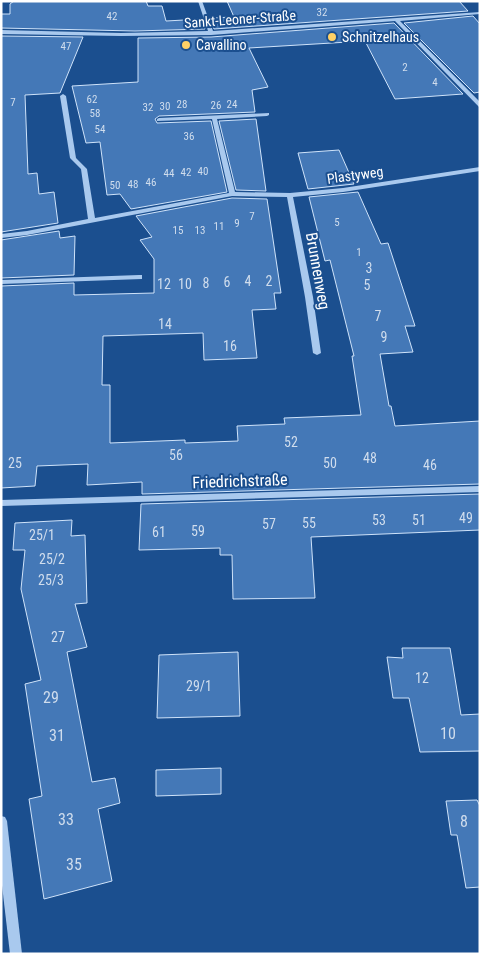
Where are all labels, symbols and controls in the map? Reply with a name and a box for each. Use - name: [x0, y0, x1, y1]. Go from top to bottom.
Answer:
- house number: 32: [317, 6, 327, 19]
- street label: Sankt-Leoner-Straße: [184, 7, 297, 31]
- house number: 42: [107, 10, 117, 23]
- place label: Schnitzelhaus: [342, 29, 419, 45]
- marker: Schnitzelhaus: [326, 31, 338, 43]
- place label: Cavallino: [196, 37, 247, 53]
- marker: Cavallino: [180, 39, 192, 51]
- house number: 47: [61, 40, 71, 53]
- house number: 2: [402, 61, 408, 74]
- house number: 4: [432, 76, 438, 89]
- house number: 62: [87, 93, 97, 106]
- house number: 7: [10, 96, 16, 109]
- house number: 28: [177, 98, 187, 111]
- house number: 24: [227, 98, 238, 111]
- house number: 26: [211, 99, 221, 112]
- house number: 30: [160, 100, 170, 113]
- house number: 32: [143, 101, 153, 114]
- house number: 58: [90, 107, 100, 120]
- house number: 54: [95, 123, 106, 136]
- house number: 36: [184, 130, 194, 143]
- street label: Plastyweg: [326, 163, 384, 187]
- house number: 40: [198, 165, 208, 178]
- house number: 42: [181, 166, 191, 179]
- house number: 44: [164, 167, 175, 180]
- house number: 46: [146, 176, 156, 189]
- house number: 48: [128, 178, 138, 191]
- house number: 50: [110, 179, 120, 192]
- house number: 7: [249, 210, 255, 223]
- house number: 5: [334, 216, 340, 229]
- house number: 9: [234, 217, 240, 230]
- house number: 11: [214, 220, 224, 233]
- house number: 15: [173, 224, 183, 237]
- house number: 13: [195, 224, 205, 237]
- street label: Brunnenweg: [302, 231, 334, 311]
- house number: 1: [356, 246, 362, 259]
- house number: 3: [366, 260, 372, 276]
- house number: 4: [245, 273, 252, 289]
- house number: 2: [266, 273, 273, 289]
- house number: 6: [224, 274, 231, 290]
- house number: 8: [203, 275, 210, 291]
- house number: 12: [157, 276, 171, 292]
- house number: 10: [178, 276, 192, 292]
- house number: 5: [364, 277, 371, 293]
- house number: 7: [375, 308, 382, 324]
- house number: 14: [158, 316, 172, 332]
- house number: 9: [381, 329, 387, 345]
- house number: 16: [223, 338, 237, 354]
- house number: 52: [284, 434, 298, 450]
- house number: 56: [169, 447, 183, 463]
- house number: 48: [363, 450, 377, 466]
- house number: 25: [8, 455, 22, 471]
- house number: 50: [323, 455, 337, 471]
- house number: 46: [423, 457, 437, 473]
- street label: Friedrichstraße: [192, 470, 288, 492]
- house number: 49: [459, 510, 473, 526]
- house number: 53: [372, 512, 386, 528]
- house number: 51: [412, 512, 426, 528]
- house number: 55: [302, 515, 316, 531]
- house number: 57: [262, 516, 276, 532]
- house number: 59: [191, 523, 205, 539]
- house number: 61: [152, 524, 166, 540]
- house number: 25/1: [29, 527, 55, 543]
- house number: 25/2: [39, 551, 65, 567]
- house number: 25/3: [38, 572, 64, 588]
- house number: 27: [51, 629, 65, 645]
- house number: 12: [415, 670, 429, 686]
- house number: 29/1: [186, 678, 212, 694]
- house number: 29: [43, 688, 59, 707]
- house number: 10: [440, 724, 456, 743]
- house number: 31: [49, 726, 65, 745]
- house number: 33: [58, 810, 74, 829]
- house number: 8: [460, 812, 468, 831]
- house number: 35: [66, 855, 82, 874]

